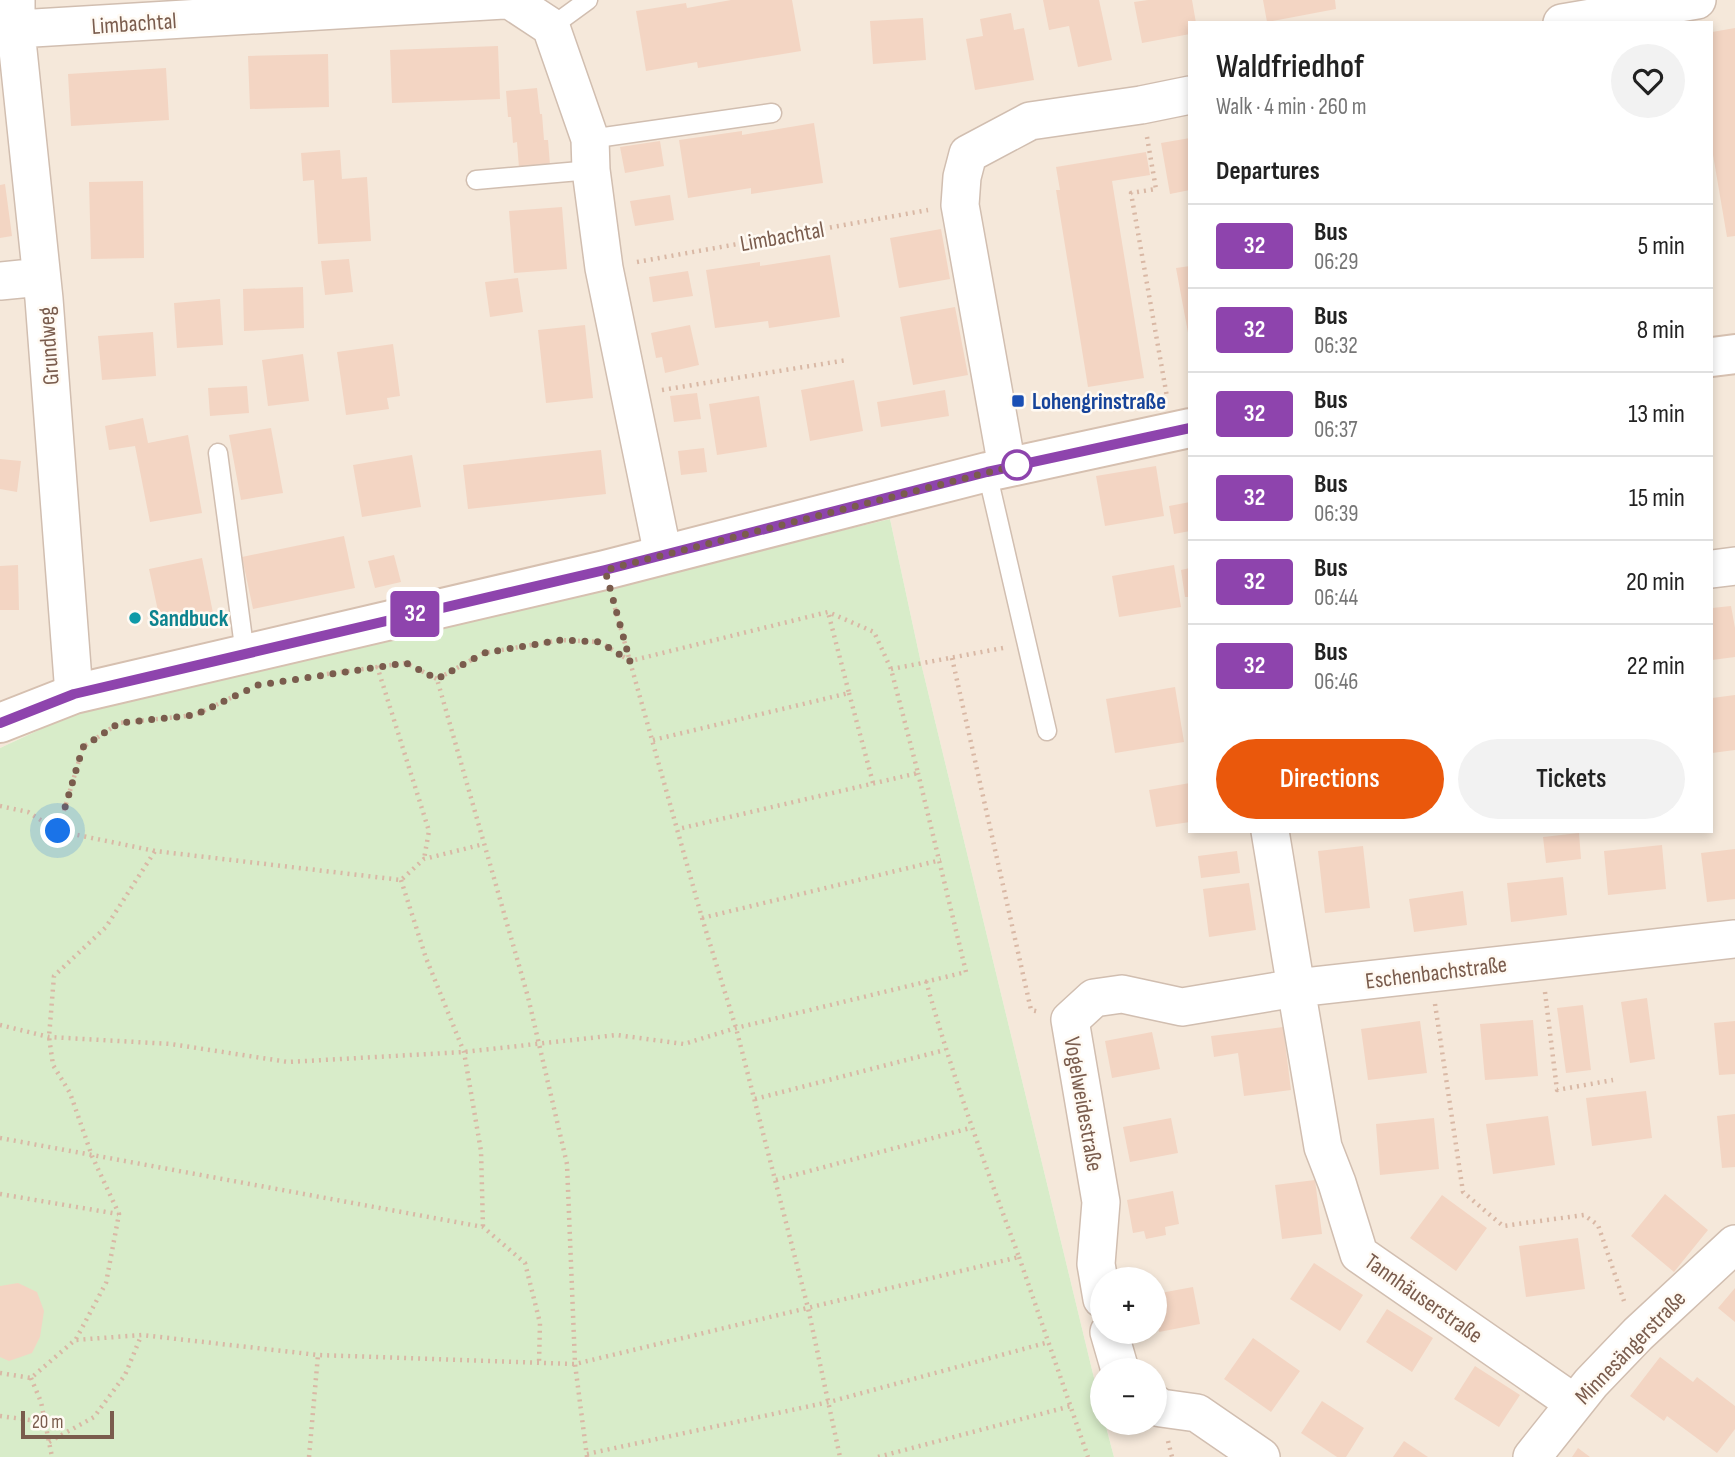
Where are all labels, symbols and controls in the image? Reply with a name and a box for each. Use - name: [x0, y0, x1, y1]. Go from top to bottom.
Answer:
- street label: Limbachtal: [91, 7, 178, 41]
- button: heart: [1611, 44, 1685, 118]
- text: Waldfriedhof: [1216, 47, 1364, 87]
- text: Walk · 4 min · 260 m: [1216, 93, 1366, 121]
- text: Departures: [1216, 156, 1320, 187]
- street label: Limbachtal: [738, 216, 827, 258]
- text: Bus: [1314, 217, 1348, 248]
- text: 32: [1244, 231, 1265, 260]
- text: 5 min: [1638, 231, 1685, 262]
- text: 06:29: [1314, 248, 1358, 276]
- text: Bus: [1314, 301, 1348, 332]
- street label: Grundweg: [32, 306, 66, 386]
- text: 32: [1244, 315, 1265, 344]
- text: 8 min: [1637, 315, 1685, 346]
- text: 06:32: [1314, 332, 1358, 360]
- text: Bus: [1314, 385, 1348, 416]
- place label: Lohengrinstraße: [1032, 388, 1166, 416]
- marker: Lohengrinstraße: [1010, 393, 1026, 409]
- text: 32: [1244, 399, 1265, 428]
- text: 13 min: [1628, 399, 1685, 430]
- text: 06:37: [1314, 416, 1358, 444]
- unlabelled marker: [1002, 450, 1032, 480]
- text: Bus: [1314, 469, 1348, 500]
- text: 32: [1244, 483, 1265, 512]
- text: 15 min: [1629, 483, 1685, 514]
- text: 06:39: [1314, 500, 1359, 528]
- text: Bus: [1314, 553, 1348, 584]
- text: 32: [1244, 567, 1265, 596]
- text: 20 min: [1626, 567, 1685, 598]
- text: 06:44: [1314, 584, 1358, 612]
- line badge: 32: [384, 591, 446, 637]
- text: 32: [404, 599, 426, 628]
- place label: Sandbuck: [149, 605, 229, 633]
- marker: Sandbuck: [127, 610, 143, 626]
- text: Bus: [1314, 637, 1348, 668]
- text: 32: [1244, 651, 1265, 680]
- text: 22 min: [1627, 651, 1685, 682]
- text: 06:46: [1314, 668, 1358, 696]
- button: Directions: [1216, 739, 1444, 819]
- button: Tickets: [1458, 739, 1685, 819]
- your location: [40, 813, 75, 848]
- street label: Eschenbachstraße: [1364, 950, 1509, 996]
- street label: Vogelweidestraße: [1057, 1035, 1109, 1174]
- street label: Tannhäuserstraße: [1359, 1248, 1488, 1350]
- map controls: [1090, 1267, 1167, 1435]
- button: +: [1090, 1267, 1167, 1344]
- street label: Minnesängerstraße: [1569, 1285, 1692, 1411]
- button: −: [1090, 1358, 1167, 1435]
- scale bar: [21, 1408, 114, 1440]
- text: 20 m: [32, 1411, 64, 1434]

